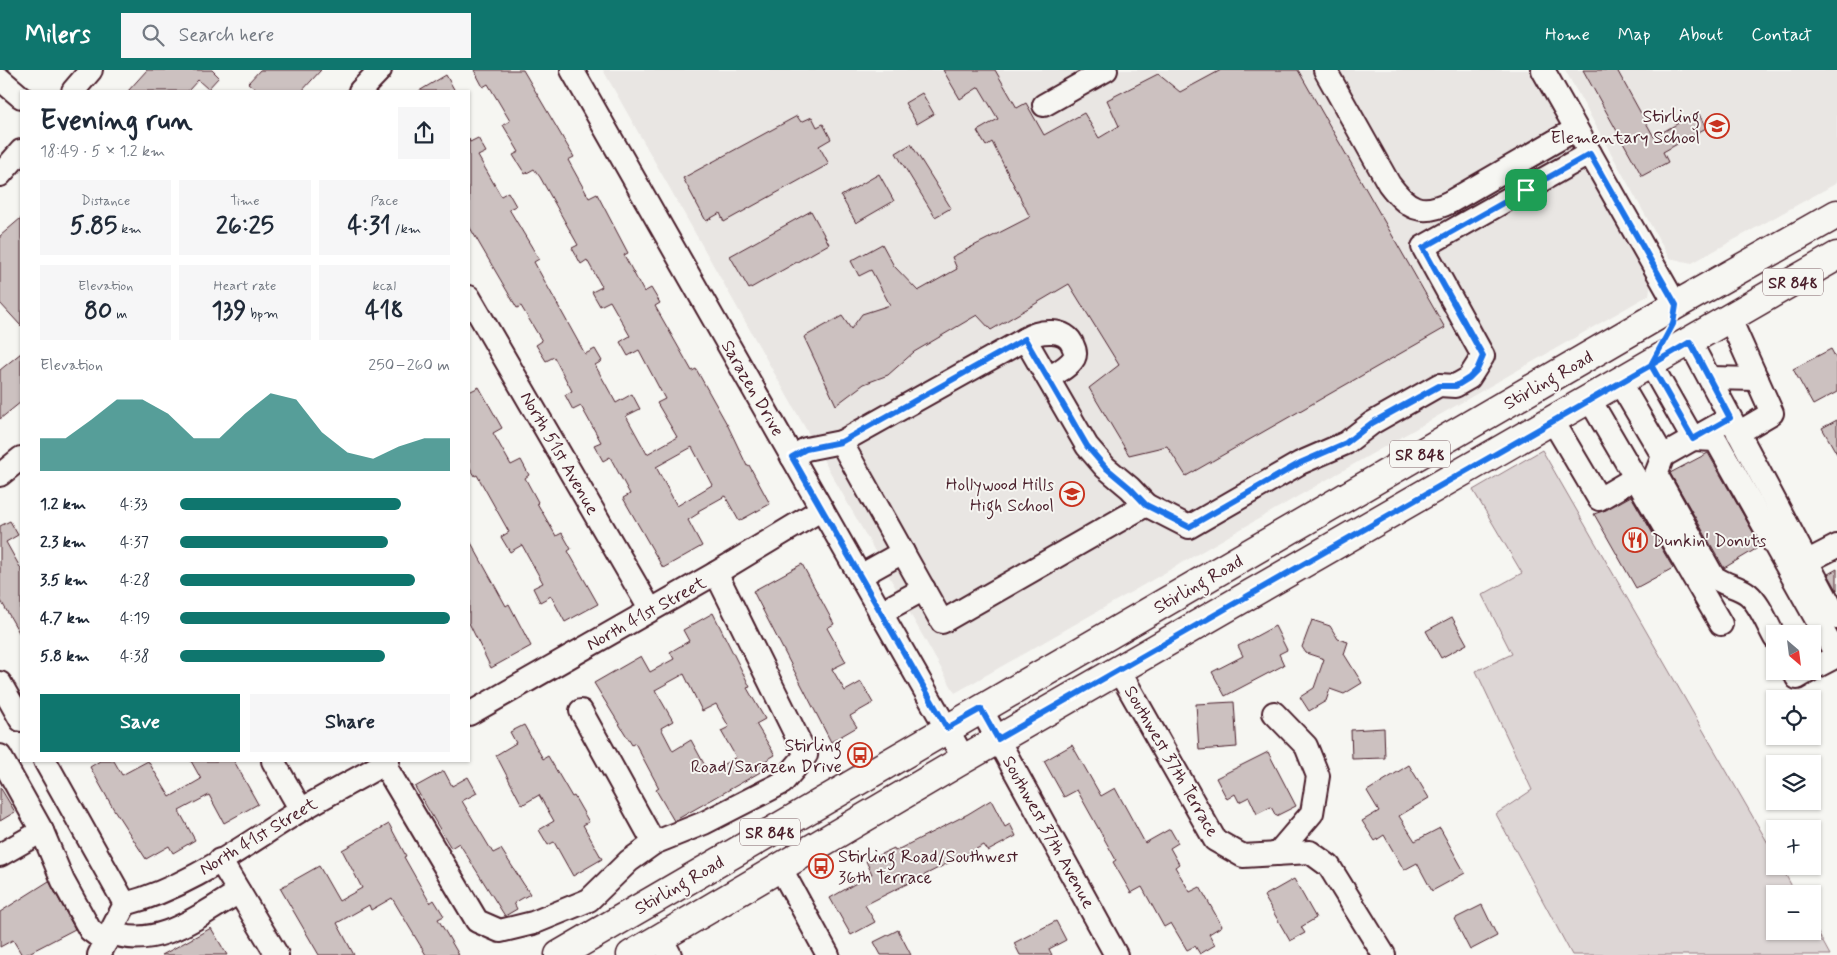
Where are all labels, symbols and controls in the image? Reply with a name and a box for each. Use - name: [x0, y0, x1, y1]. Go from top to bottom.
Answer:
- search box: [121, 13, 471, 58]
- text: Milers: [25, 20, 91, 51]
- icon: search: [139, 21, 167, 49]
- text: Search here: [179, 23, 274, 48]
- text: Home: [1545, 23, 1590, 47]
- text: Map: [1618, 23, 1651, 47]
- text: About: [1679, 23, 1723, 47]
- text: Contact: [1751, 23, 1812, 47]
- text: Evening run: [40, 103, 193, 140]
- place label: Stirling Elementary School: [1550, 105, 1700, 150]
- button: share: [398, 107, 450, 159]
- school or university icon: Stirling Elementary School: [1704, 113, 1730, 139]
- text: 18:49 · 5 × 1.2 km: [40, 141, 165, 162]
- pin: [1505, 169, 1547, 211]
- icon: arrive: [1512, 176, 1540, 204]
- text: Distance: [81, 192, 130, 210]
- text: Time: [230, 192, 260, 210]
- text: Pace: [370, 192, 398, 210]
- text: 5.85: [70, 210, 117, 243]
- text: 26:25: [216, 210, 274, 243]
- text: 4:31: [348, 210, 391, 243]
- text: km: [117, 220, 142, 238]
- text: /km: [391, 220, 421, 238]
- road number: SR 848: [1763, 268, 1823, 296]
- text: Elevation: [78, 277, 133, 295]
- text: Heart rate: [214, 277, 276, 295]
- text: kcal: [373, 277, 396, 295]
- text: 80: [84, 295, 112, 328]
- text: 139: [212, 295, 246, 328]
- text: 418: [365, 295, 404, 328]
- text: m: [112, 305, 127, 323]
- text: bpm: [246, 305, 278, 323]
- street label: Sarazen Drive: [715, 336, 789, 441]
- street label: Stirling Road: [1499, 346, 1599, 418]
- text: Elevation: [40, 355, 103, 376]
- text: 250–260 m: [368, 355, 450, 376]
- street label: North 51st Avenue: [514, 387, 604, 520]
- road number: SR 848: [1390, 440, 1450, 468]
- place label: Hollywood Hills High School: [946, 473, 1054, 520]
- school or university icon: Hollywood Hills High School: [1059, 481, 1085, 507]
- text: 1.2 km: [40, 494, 86, 515]
- text: 4:33: [120, 494, 148, 515]
- restaurant icon: Dunkin' Donuts: [1622, 527, 1648, 553]
- place label: Dunkin' Donuts: [1652, 529, 1766, 553]
- text: 2.3 km: [40, 532, 86, 553]
- text: 4:37: [120, 532, 149, 553]
- street label: Stirling Road: [1149, 550, 1249, 622]
- text: 3.5 km: [40, 570, 88, 591]
- text: 4:28: [120, 570, 150, 591]
- street label: North 41st Street: [582, 571, 711, 657]
- text: 4.7 km: [40, 608, 90, 629]
- text: 4:19: [120, 608, 150, 629]
- north arrow: [1766, 625, 1821, 680]
- map controls: [1766, 625, 1821, 940]
- text: 5.8 km: [40, 646, 90, 667]
- text: 4:38: [120, 646, 150, 667]
- street label: Southwest 37th Terrace: [1118, 682, 1224, 841]
- button: locate: [1766, 690, 1821, 745]
- button: Save: [40, 694, 240, 752]
- button: Share: [250, 694, 450, 752]
- place label: Stirling Road/Sarazen Drive: [691, 734, 842, 779]
- bus stop icon: Stirling Road/Sarazen Drive: [847, 742, 873, 768]
- street label: Southwest 37th Avenue: [996, 752, 1100, 913]
- button: layers: [1766, 755, 1821, 810]
- street label: North 41st Street: [195, 792, 322, 882]
- road number: SR 848: [740, 819, 800, 846]
- button: +: [1766, 820, 1821, 875]
- place label: Stirling Road/Southwest 36th Terrace: [838, 845, 1019, 890]
- street label: Stirling Road: [630, 851, 730, 923]
- bus stop icon: Stirling Road/Southwest 36th Terrace: [808, 853, 834, 879]
- button: −: [1766, 885, 1821, 940]

